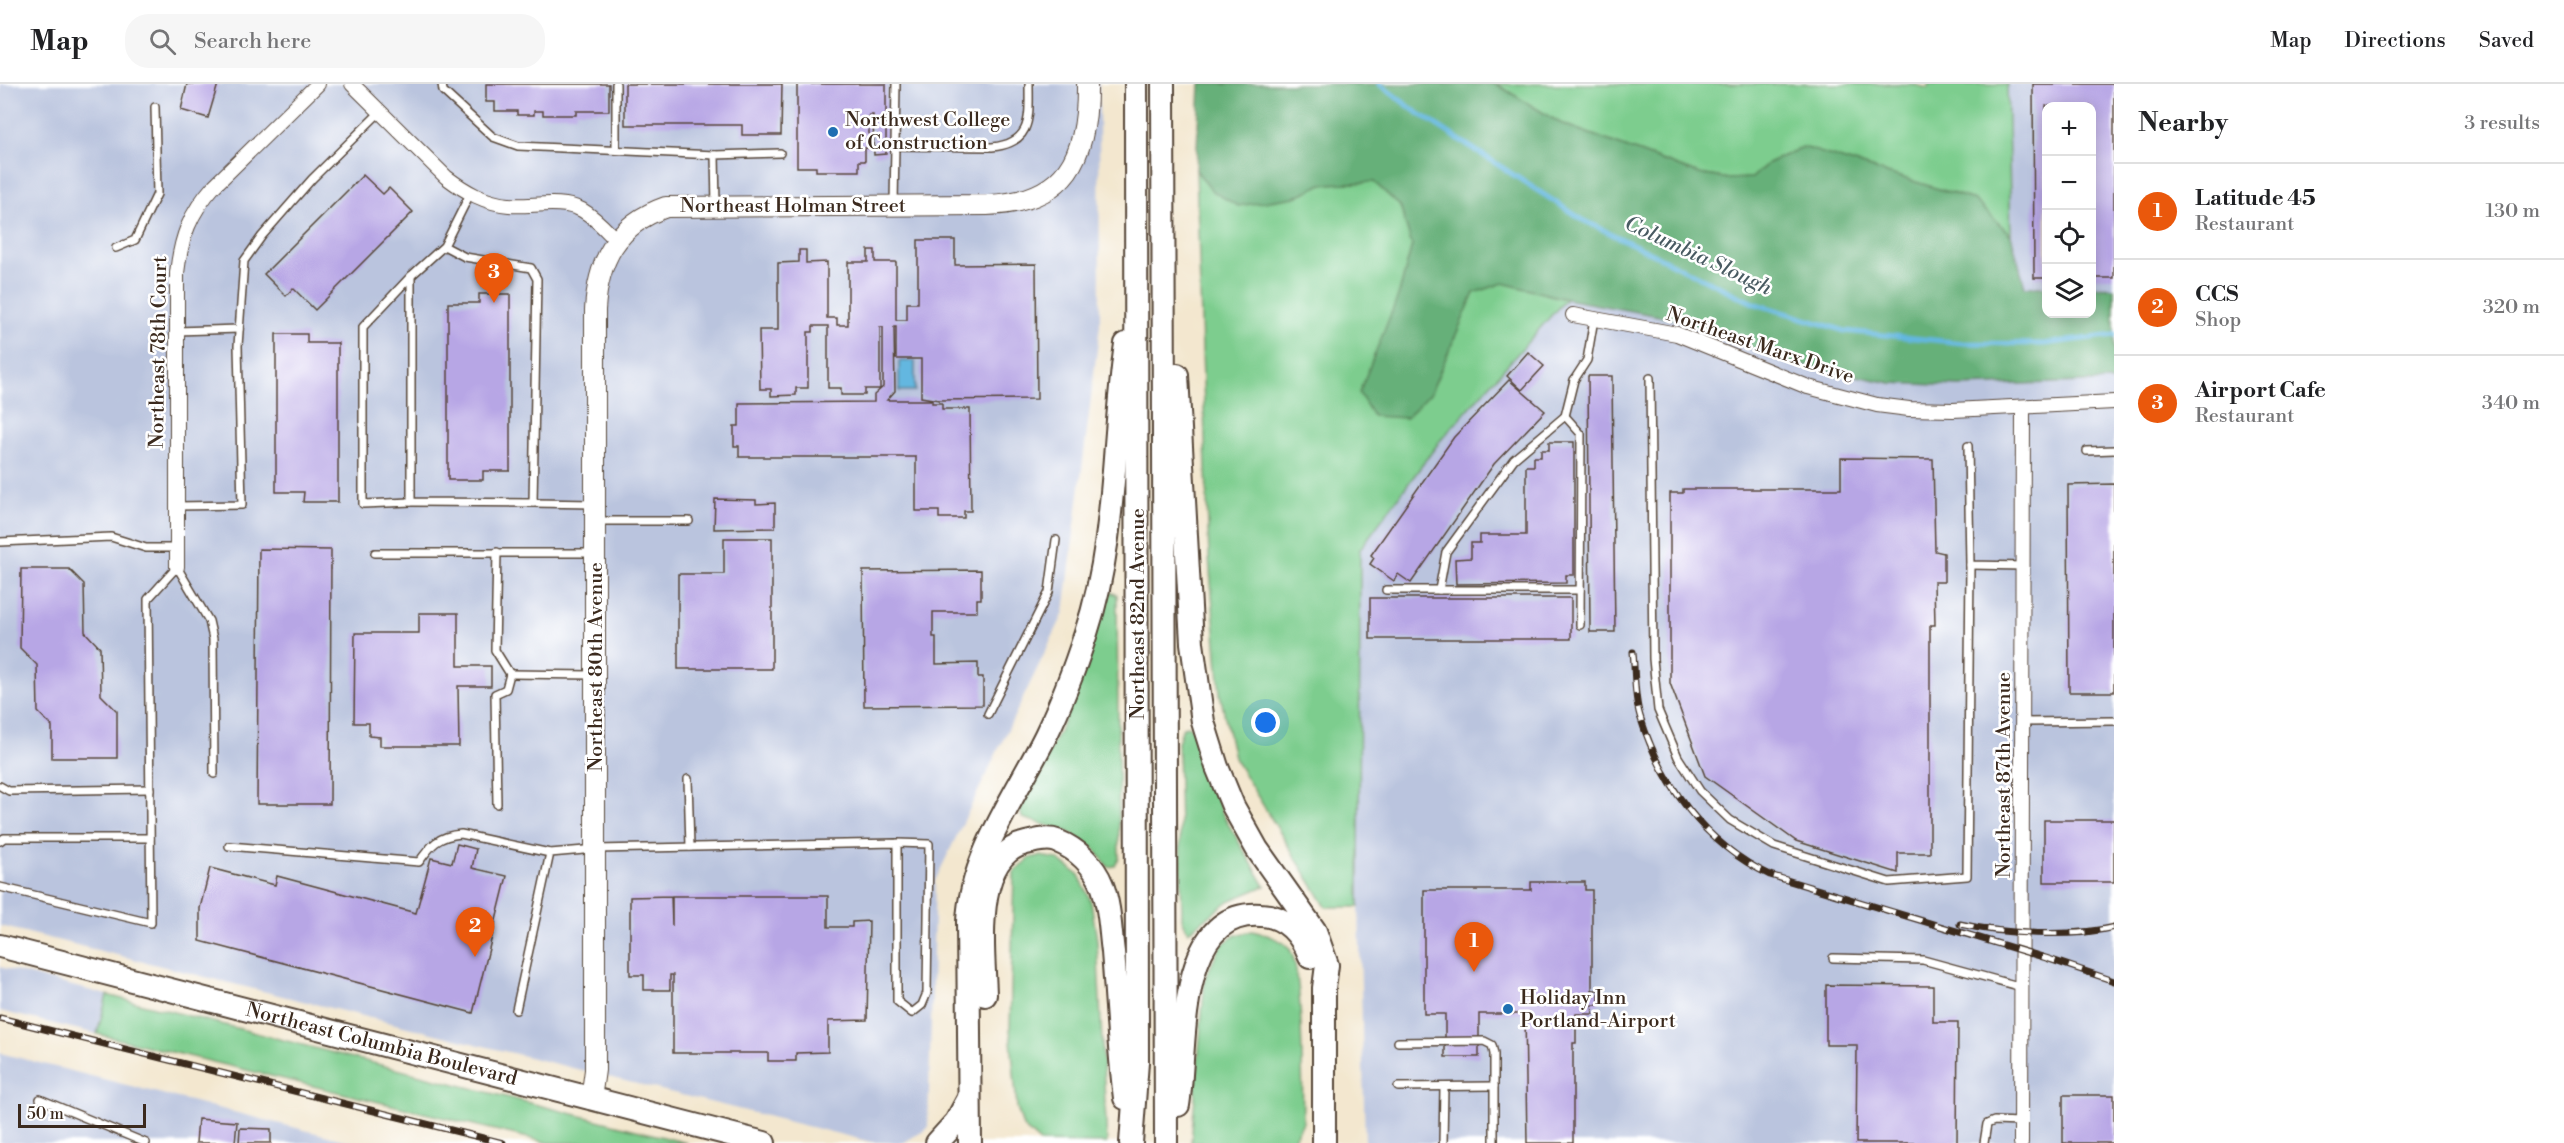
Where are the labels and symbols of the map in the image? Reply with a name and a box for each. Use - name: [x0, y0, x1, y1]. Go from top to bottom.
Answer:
- place label: Northwest College of Construction: [845, 108, 1010, 156]
- marker: Northwest College of Construction: [826, 125, 840, 139]
- street label: Northeast Holman Street: [680, 194, 906, 219]
- water label: Columbia Slough: [1620, 211, 1776, 302]
- pin: 3: [474, 254, 514, 303]
- street label: Northeast 78th Court: [145, 255, 173, 449]
- street label: Northeast Marx Drive: [1663, 302, 1857, 390]
- street label: Northeast 82nd Avenue: [1126, 508, 1151, 720]
- street label: Northeast 80th Avenue: [584, 562, 609, 772]
- street label: Northeast 87th Avenue: [1992, 672, 2017, 878]
- your location: [1251, 708, 1280, 737]
- pin: 2: [456, 908, 494, 957]
- pin: 1: [1454, 922, 1494, 972]
- place label: Holiday Inn Portland-Airport: [1520, 986, 1676, 1034]
- street label: Northeast Columbia Boulevard: [243, 997, 521, 1092]
- marker: Holiday Inn Portland-Airport: [1501, 1002, 1515, 1016]
- scale bar: [18, 1101, 146, 1128]

